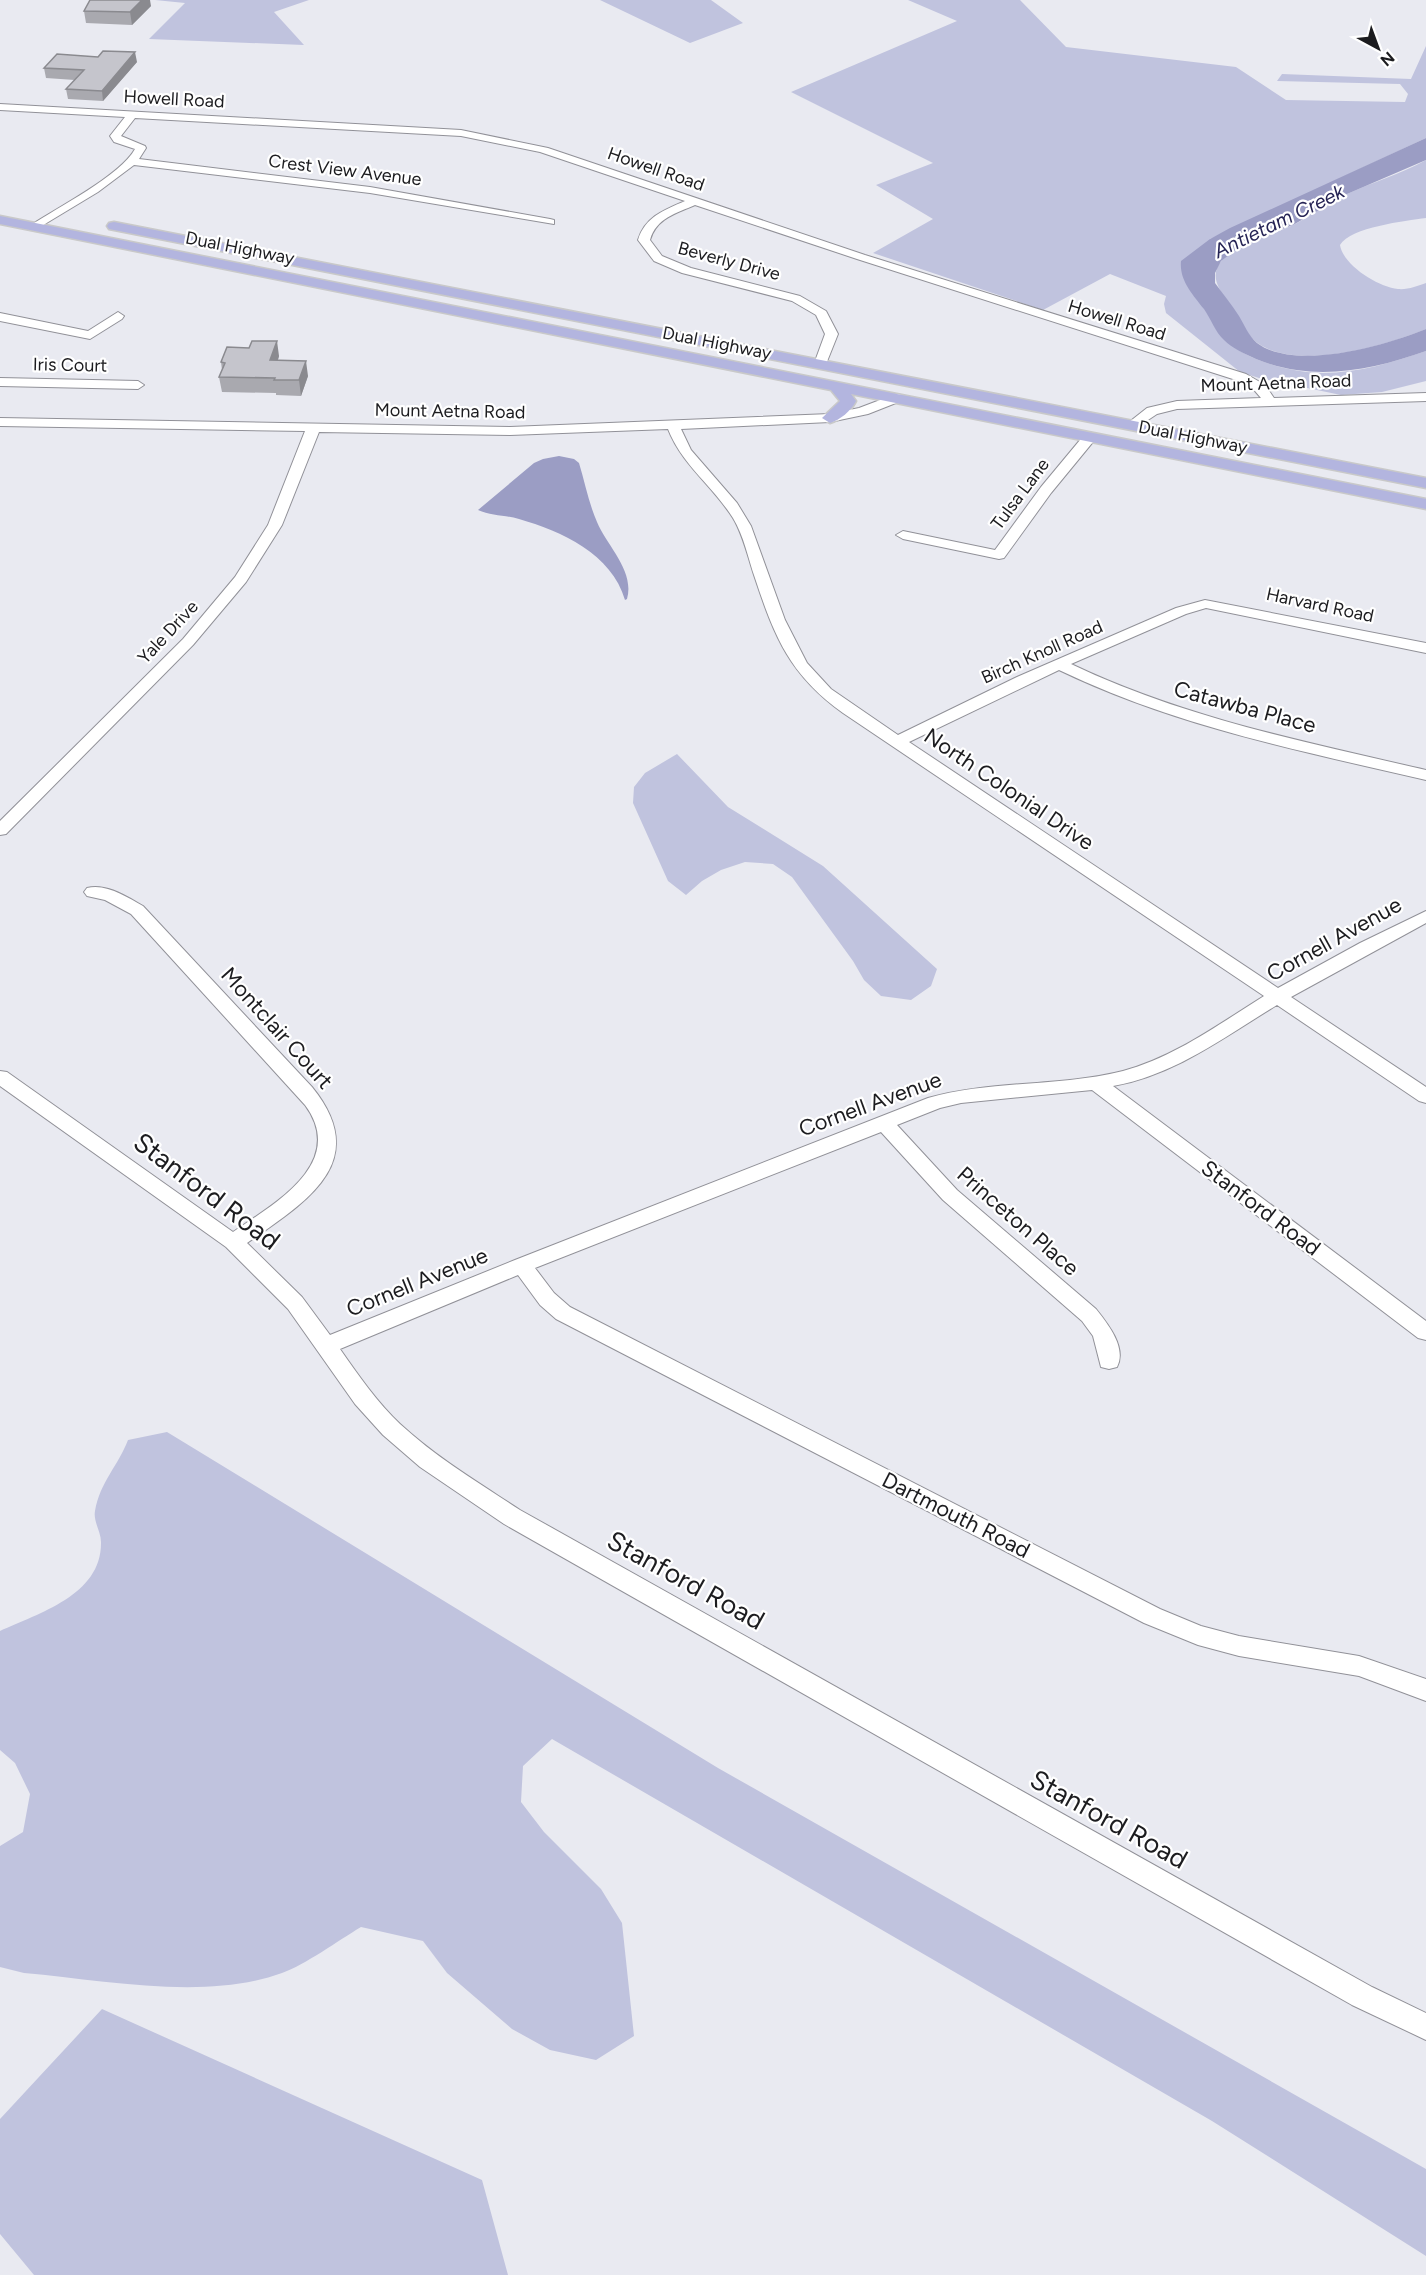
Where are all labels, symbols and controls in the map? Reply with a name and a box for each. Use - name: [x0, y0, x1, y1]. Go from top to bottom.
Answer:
- north arrow: [1348, 18, 1408, 78]
- text: N: [1377, 48, 1398, 70]
- street label: Howell Road: [123, 85, 225, 113]
- street label: Howell Road: [605, 142, 707, 196]
- street label: Crest View Avenue: [267, 150, 423, 190]
- water label: Antietam Creek: [1209, 178, 1349, 263]
- street label: Dual Highway: [184, 227, 297, 269]
- street label: Beverly Drive: [675, 237, 783, 285]
- street label: Howell Road: [1065, 295, 1169, 345]
- street label: Dual Highway: [661, 322, 774, 364]
- street label: Iris Court: [33, 353, 108, 377]
- street label: Mount Aetna Road: [1200, 369, 1352, 397]
- street label: Mount Aetna Road: [374, 399, 526, 423]
- street label: Dual Highway: [1137, 416, 1250, 458]
- street label: Tulsa Lane: [986, 454, 1054, 534]
- street label: Harvard Road: [1264, 583, 1376, 627]
- street label: Yale Drive: [133, 596, 203, 668]
- street label: Birch Knoll Road: [978, 615, 1106, 689]
- street label: Catawba Place: [1171, 675, 1319, 739]
- street label: North Colonial Drive: [919, 722, 1099, 856]
- street label: Cornell Avenue: [1262, 891, 1406, 987]
- street label: Montclair Court: [215, 962, 339, 1094]
- street label: Cornell Avenue: [795, 1066, 945, 1142]
- street label: Stanford Road: [127, 1125, 287, 1257]
- street label: Stanford Road: [1196, 1154, 1326, 1262]
- street label: Princeton Place: [951, 1161, 1085, 1281]
- street label: Cornell Avenue: [342, 1241, 492, 1323]
- street label: Dartmouth Road: [877, 1466, 1035, 1564]
- street label: Stanford Road: [602, 1523, 770, 1637]
- street label: Stanford Road: [1025, 1762, 1193, 1876]

